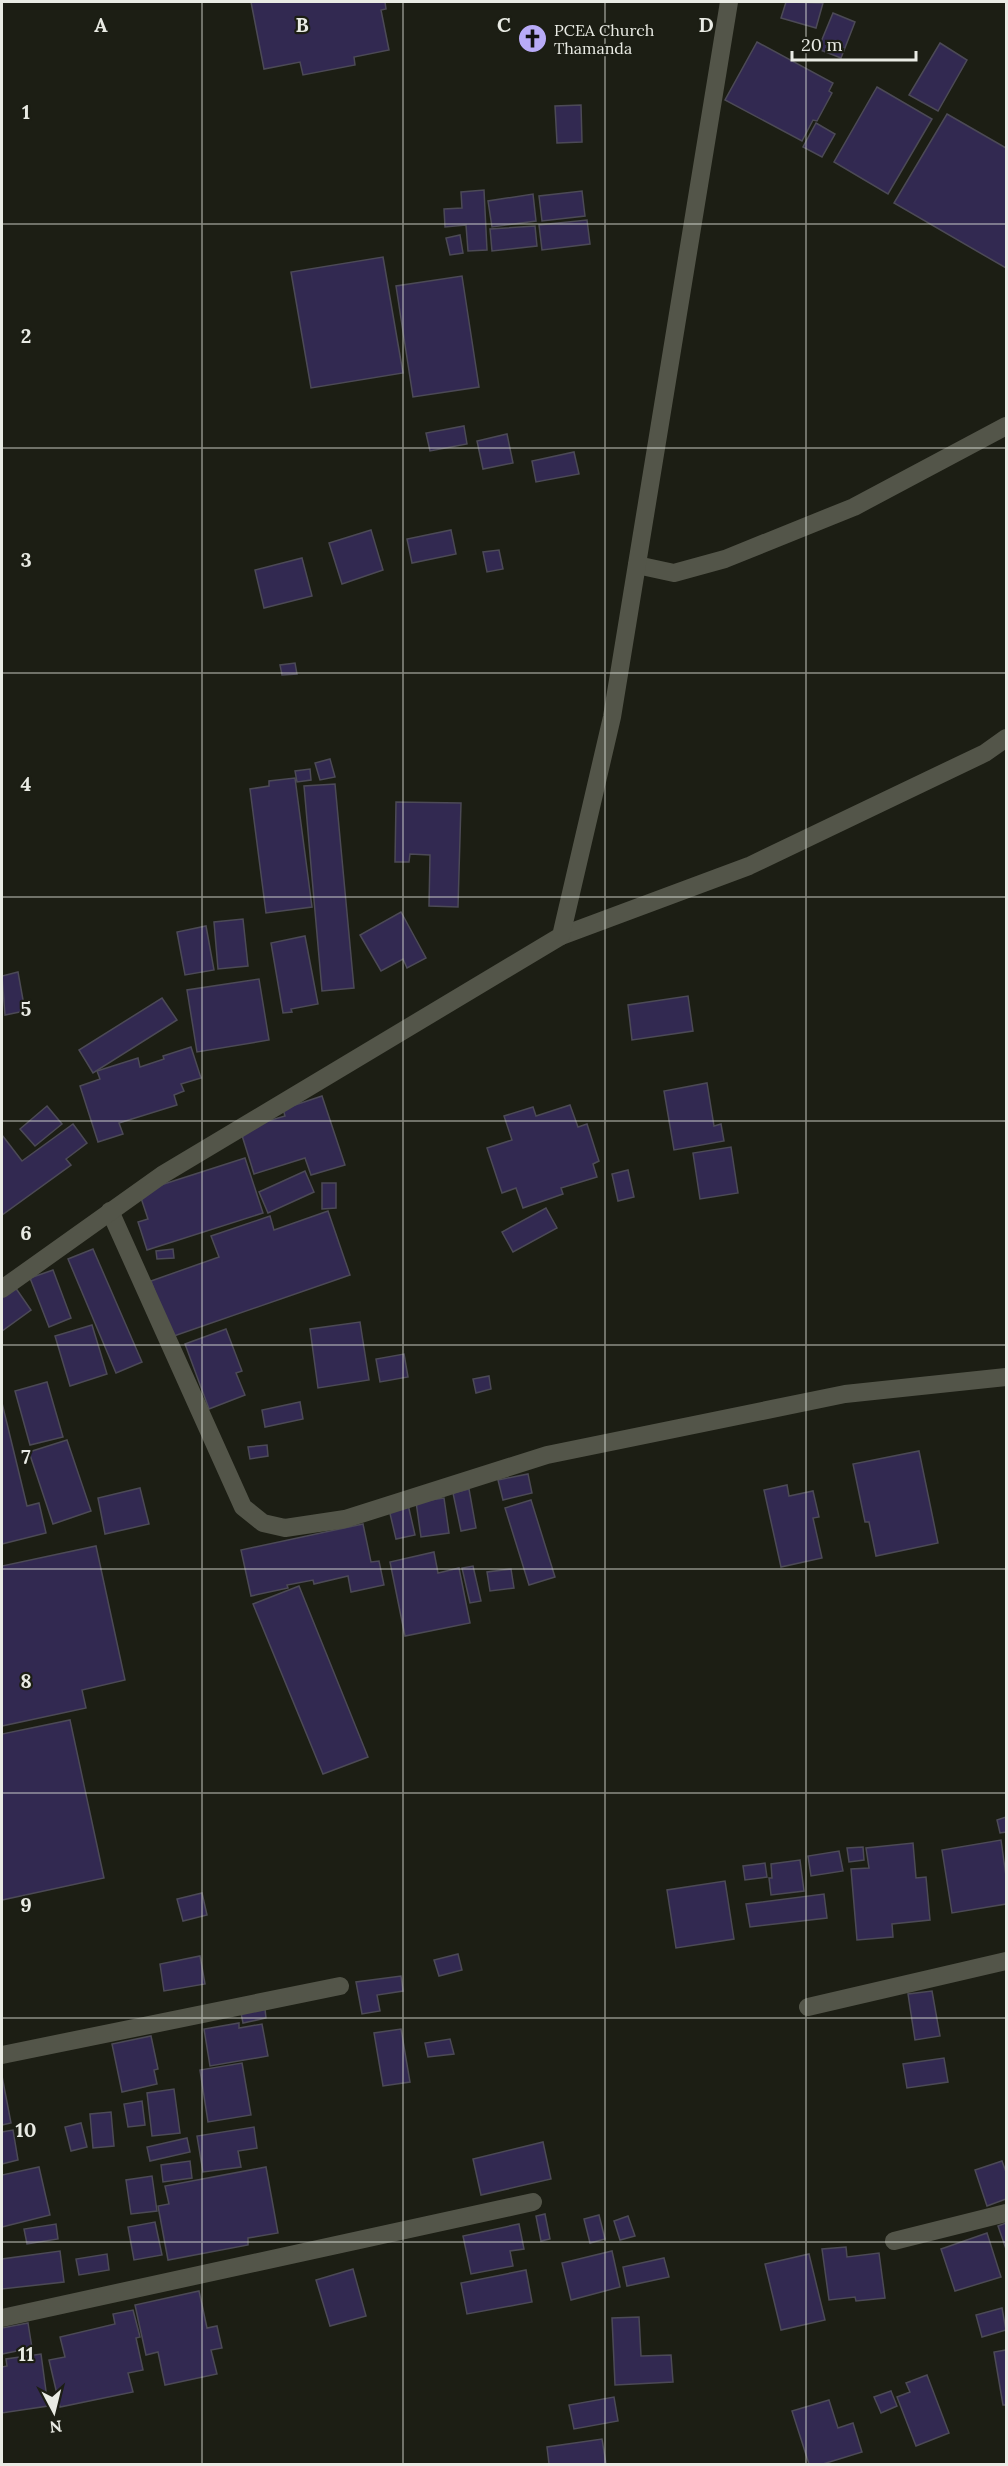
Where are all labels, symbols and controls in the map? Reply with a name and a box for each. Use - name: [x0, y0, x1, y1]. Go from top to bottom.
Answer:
- text: A: [94, 12, 108, 37]
- text: B: [295, 12, 309, 37]
- text: C: [497, 12, 511, 37]
- text: D: [698, 12, 714, 37]
- place label: PCEA Church Thamanda: [554, 20, 655, 58]
- church icon: PCEA Church Thamanda: [517, 23, 549, 55]
- scale bar: [792, 24, 916, 62]
- text: 20 m: [801, 33, 843, 56]
- text: 1: [22, 99, 30, 124]
- text: 2: [21, 323, 31, 348]
- text: 3: [20, 547, 32, 572]
- text: 4: [21, 771, 32, 796]
- text: 5: [21, 996, 32, 1021]
- text: 6: [20, 1220, 32, 1245]
- text: 7: [21, 1444, 31, 1469]
- text: 8: [20, 1668, 32, 1693]
- text: 9: [20, 1892, 32, 1917]
- text: 10: [16, 2117, 36, 2142]
- text: 11: [18, 2341, 34, 2366]
- north arrow: [24, 2382, 84, 2442]
- text: N: [48, 2416, 63, 2438]

